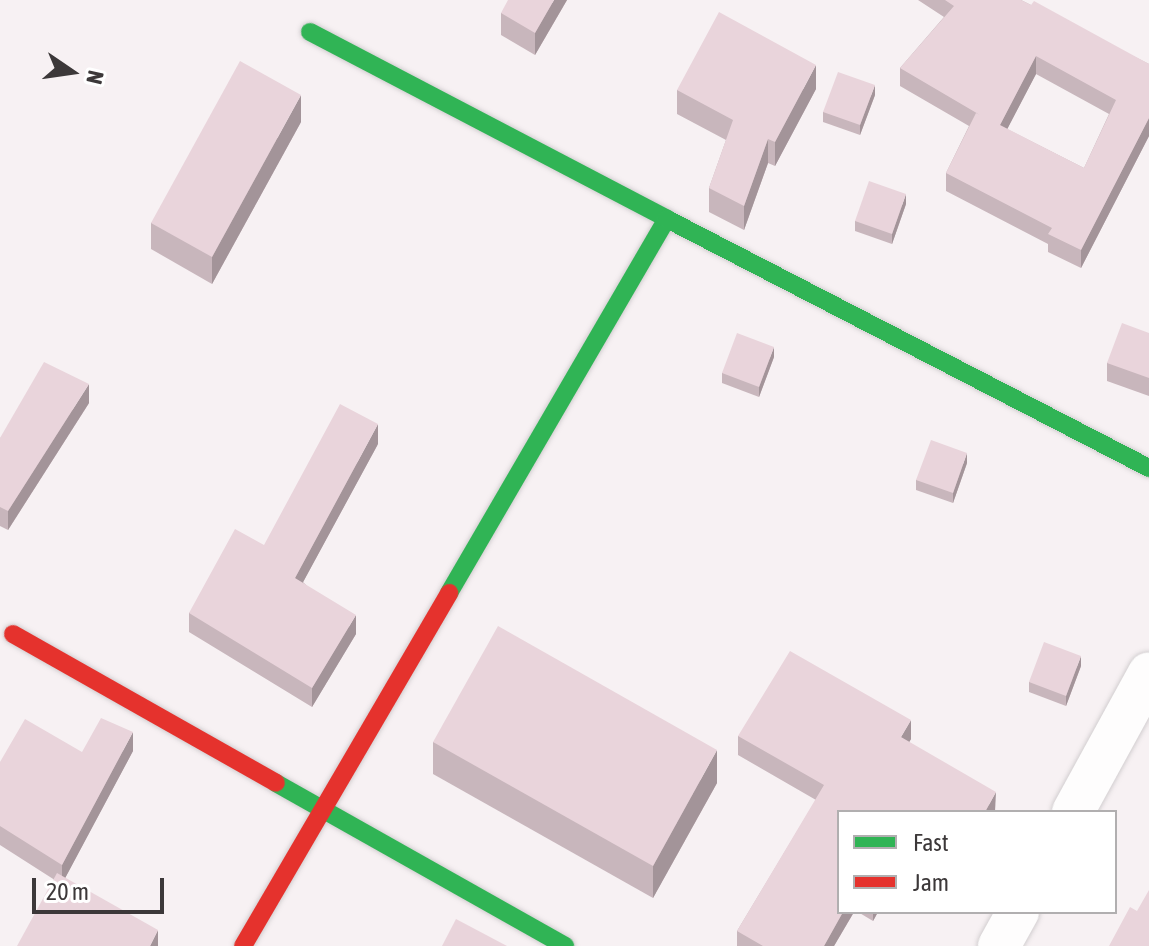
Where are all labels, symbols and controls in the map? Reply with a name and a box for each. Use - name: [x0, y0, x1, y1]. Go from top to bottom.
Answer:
- north arrow: [32, 32, 112, 112]
- text: N: [81, 68, 110, 87]
- legend: [837, 810, 1117, 914]
- text: Fast: [913, 829, 949, 856]
- scale bar: [36, 862, 168, 912]
- text: Jam: [913, 869, 949, 896]
- text: 20 m: [46, 878, 89, 905]

